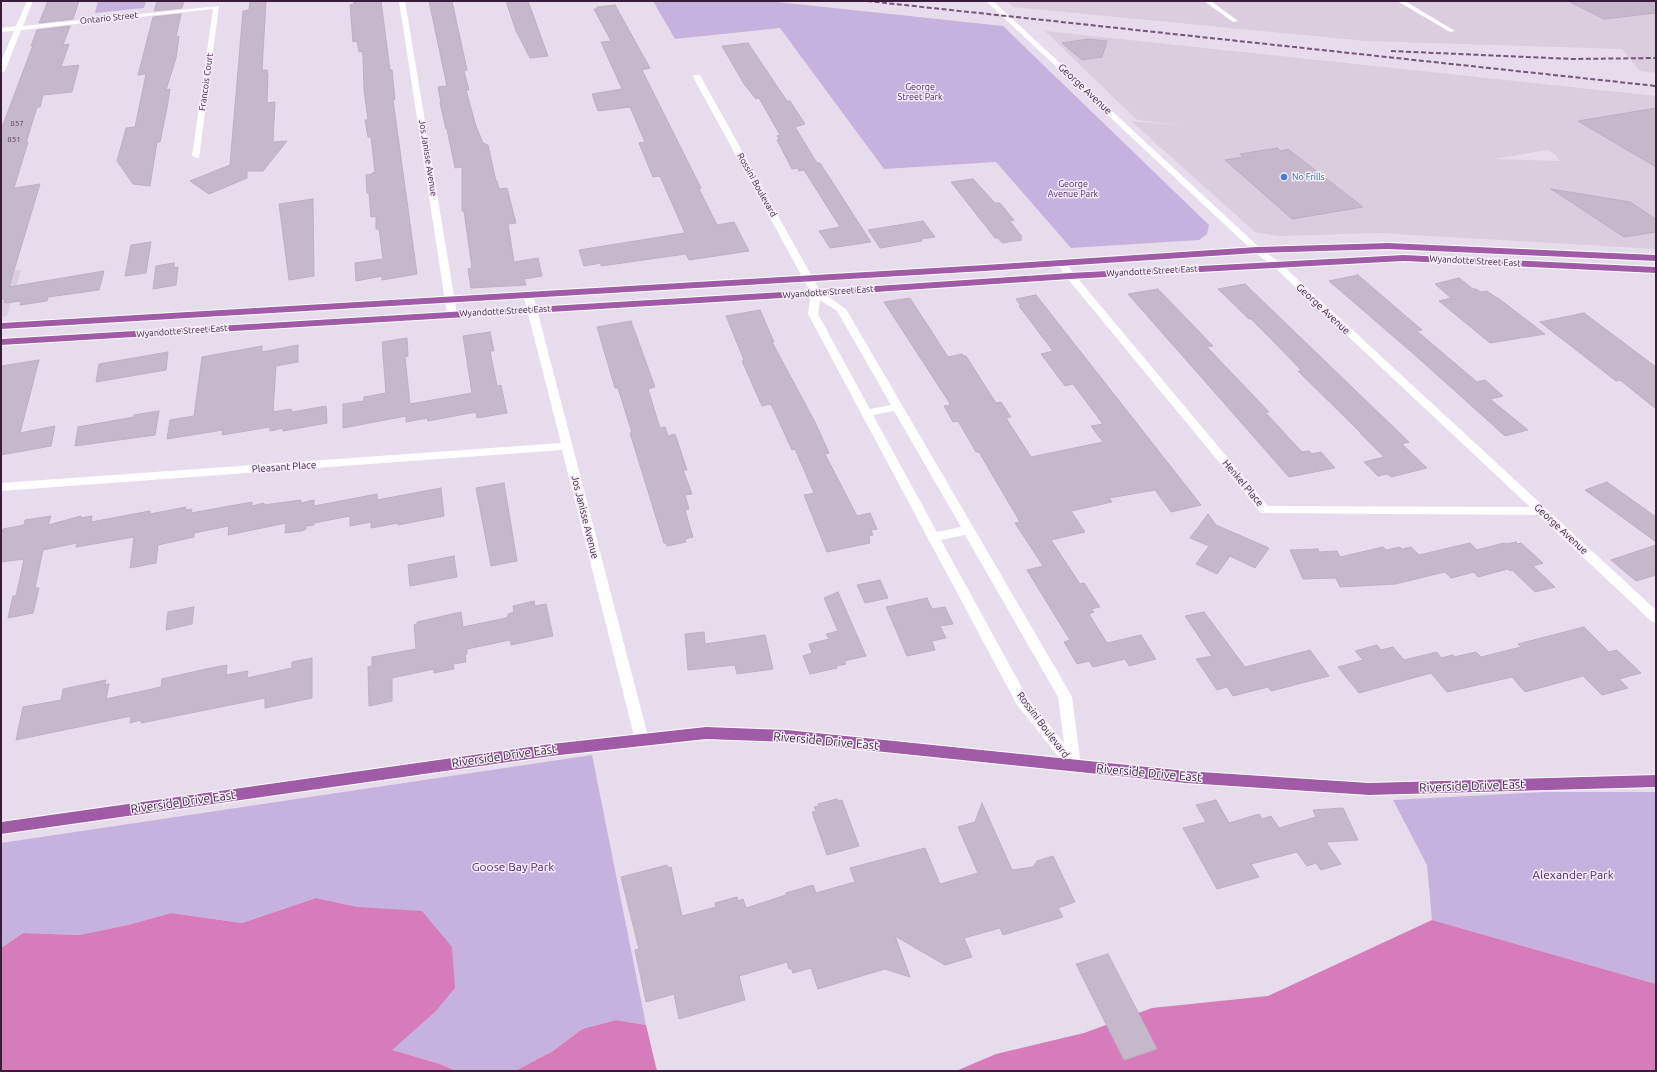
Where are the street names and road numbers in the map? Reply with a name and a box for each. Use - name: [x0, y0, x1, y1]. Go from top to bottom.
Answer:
- street label: Ontario Street: [79, 10, 139, 26]
- street label: Francois Court: [197, 52, 215, 112]
- street label: George Avenue: [1056, 61, 1114, 117]
- street label: Jos Janisse Avenue: [417, 119, 439, 197]
- street label: Rossini Boulevard: [735, 151, 779, 219]
- street label: Wyandotte Street East: [1429, 253, 1521, 269]
- street label: Wyandotte Street East: [1106, 263, 1198, 279]
- street label: George Avenue: [1294, 281, 1352, 337]
- street label: Wyandotte Street East: [782, 283, 874, 301]
- street label: Wyandotte Street East: [459, 303, 551, 319]
- street label: Wyandotte Street East: [136, 322, 228, 340]
- street label: Henkel Place: [1220, 457, 1266, 509]
- street label: Pleasant Place: [251, 459, 317, 475]
- street label: Jos Janisse Avenue: [569, 474, 601, 560]
- street label: George Avenue: [1532, 501, 1590, 557]
- street label: Rossini Boulevard: [1014, 690, 1072, 760]
- street label: Riverside Drive East: [773, 729, 879, 753]
- street label: Riverside Drive East: [451, 742, 557, 770]
- street label: Riverside Drive East: [1096, 761, 1202, 785]
- street label: Riverside Drive East: [1419, 777, 1525, 795]
- street label: Riverside Drive East: [130, 788, 236, 816]

